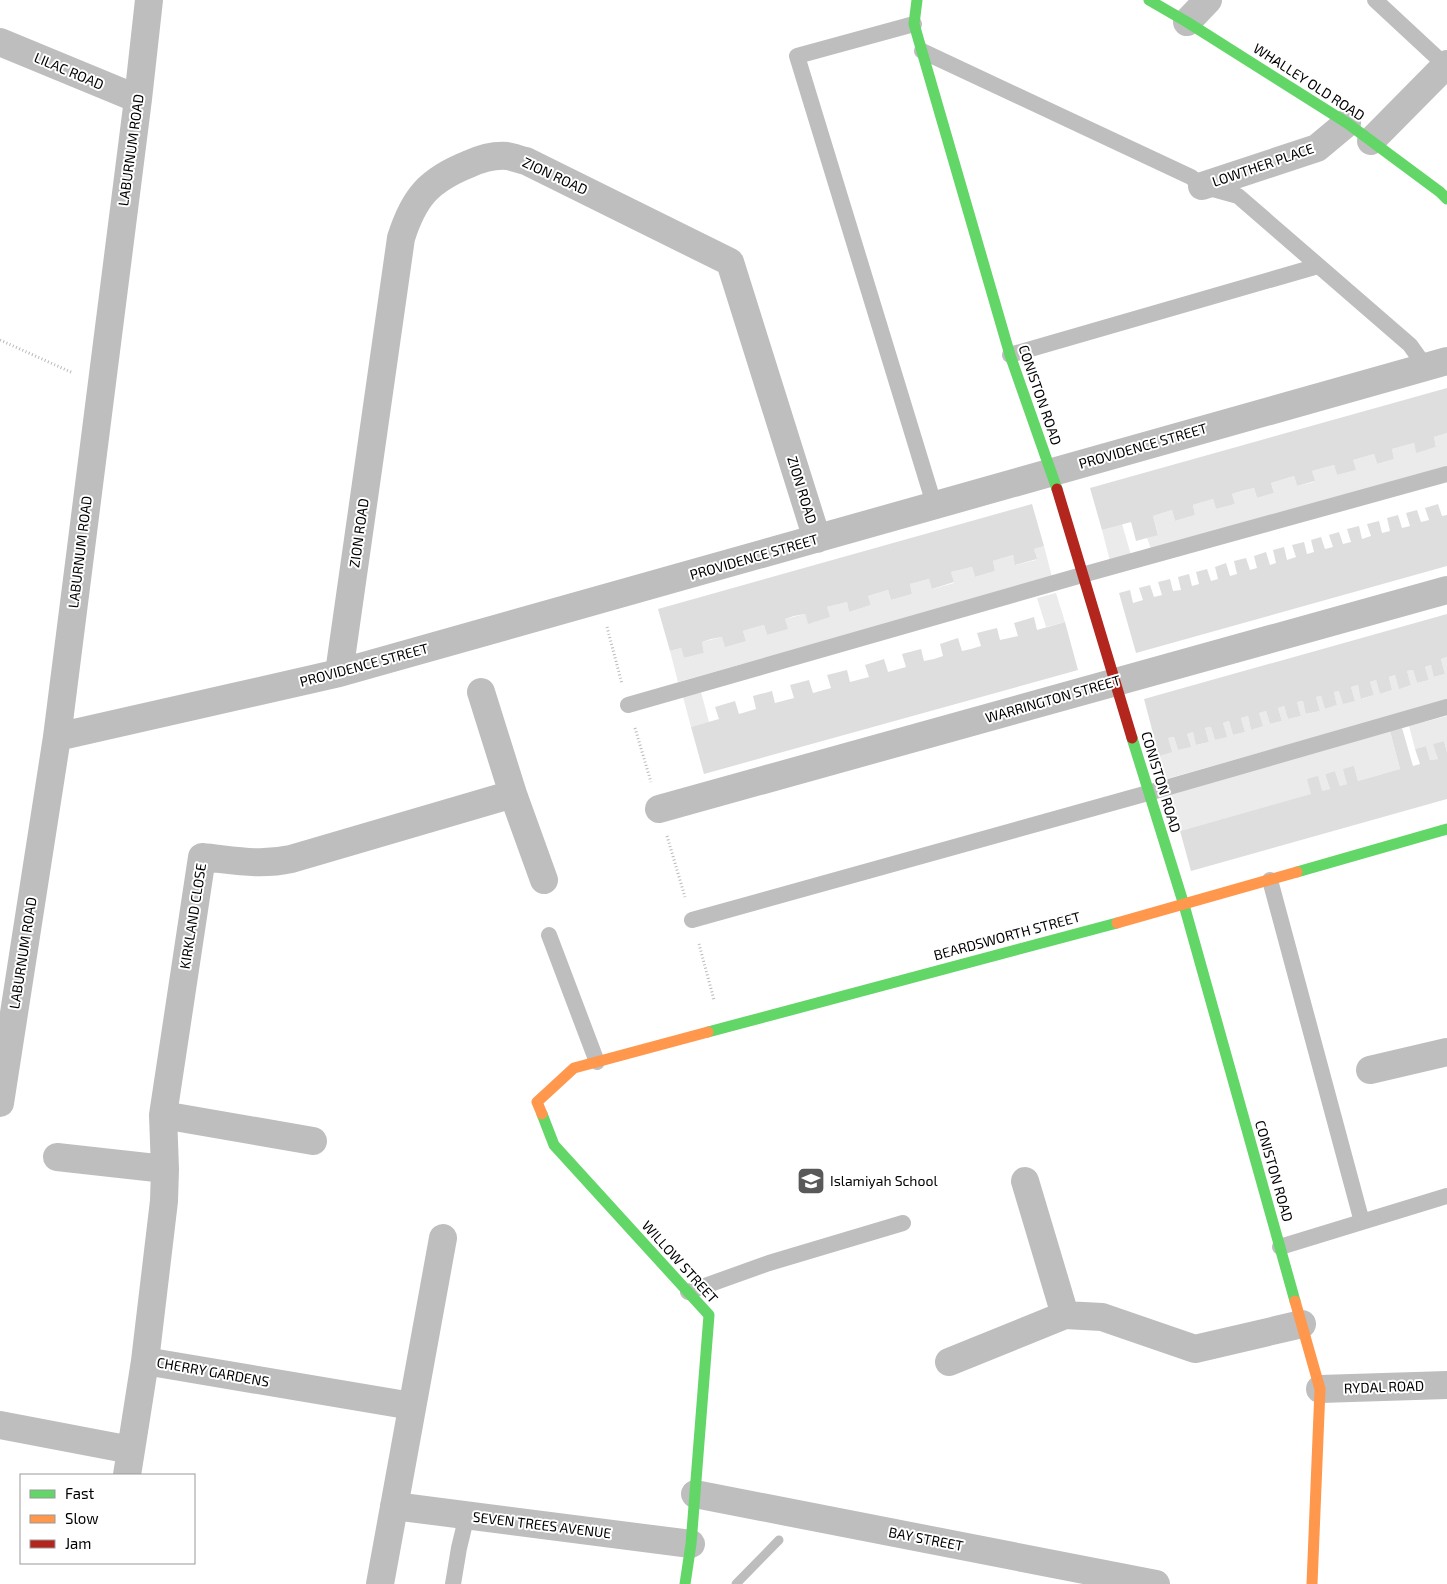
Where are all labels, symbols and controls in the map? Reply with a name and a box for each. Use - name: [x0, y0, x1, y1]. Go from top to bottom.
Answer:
- street label: WHALLEY OLD ROAD: [1250, 39, 1368, 124]
- street label: LILAC ROAD: [32, 48, 106, 93]
- street label: LABURNUM ROAD: [114, 93, 147, 207]
- street label: LOWTHER PLACE: [1210, 139, 1316, 190]
- street label: ZION ROAD: [520, 153, 590, 198]
- street label: CONISTON ROAD: [1015, 343, 1066, 447]
- street label: PROVIDENCE STREET: [1077, 419, 1209, 472]
- street label: ZION ROAD: [784, 454, 821, 526]
- street label: LABURNUM ROAD: [64, 495, 95, 609]
- street label: ZION ROAD: [345, 497, 372, 569]
- street label: PROVIDENCE STREET: [688, 530, 820, 583]
- street label: PROVIDENCE STREET: [298, 639, 430, 690]
- street label: WARRINGTON STREET: [983, 671, 1122, 726]
- street label: CONISTON ROAD: [1138, 729, 1185, 834]
- street label: KIRKLAND CLOSE: [176, 862, 209, 970]
- street label: LABURNUM ROAD: [5, 896, 40, 1010]
- street label: BEARDSWORTH STREET: [932, 908, 1082, 963]
- street label: CONISTON ROAD: [1252, 1118, 1297, 1224]
- school or university icon: Islamiyah School: [796, 1166, 826, 1196]
- place label: Islamiyah School: [830, 1172, 938, 1189]
- street label: WILLOW STREET: [639, 1217, 722, 1306]
- street label: CHERRY GARDENS: [155, 1353, 271, 1390]
- street label: RYDAL ROAD: [1344, 1377, 1424, 1396]
- legend: [20, 1474, 195, 1564]
- text: Fast: [65, 1484, 95, 1502]
- street label: SEVEN TREES AVENUE: [472, 1508, 612, 1541]
- text: Slow: [65, 1509, 99, 1527]
- street label: BAY STREET: [887, 1523, 965, 1554]
- text: Jam: [65, 1534, 91, 1552]

